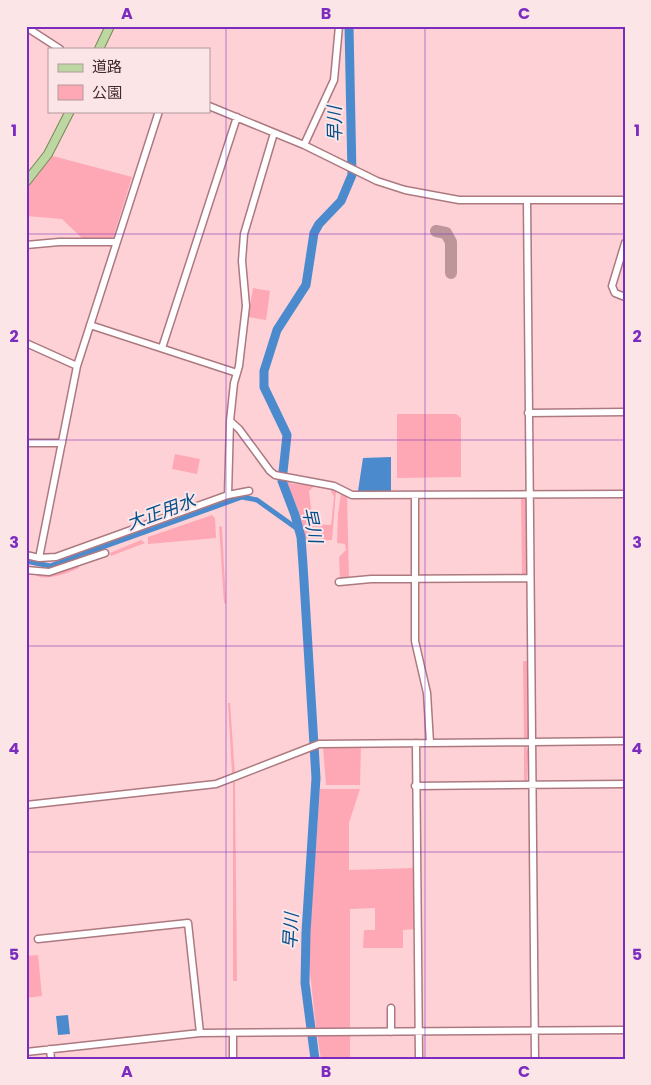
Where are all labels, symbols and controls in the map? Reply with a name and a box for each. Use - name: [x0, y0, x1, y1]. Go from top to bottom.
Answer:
- text: A: [121, 2, 133, 25]
- text: B: [321, 2, 331, 25]
- text: C: [518, 2, 530, 25]
- legend: [48, 48, 210, 112]
- text: 道路: [92, 56, 122, 77]
- text: 公園: [92, 82, 122, 103]
- water label: 早川: [322, 104, 347, 142]
- text: 1: [11, 119, 17, 142]
- text: 1: [634, 119, 640, 142]
- text: 2: [9, 325, 19, 348]
- text: 2: [632, 325, 642, 348]
- water label: 大正用水: [123, 487, 201, 536]
- water label: 早川: [297, 505, 329, 547]
- text: 3: [9, 531, 19, 554]
- text: 3: [632, 531, 642, 554]
- text: 4: [9, 737, 20, 760]
- text: 4: [632, 737, 643, 760]
- water label: 早川: [277, 910, 304, 950]
- text: 5: [9, 943, 19, 966]
- text: 5: [632, 943, 642, 966]
- text: A: [121, 1060, 133, 1083]
- text: B: [321, 1060, 331, 1083]
- text: C: [518, 1060, 530, 1083]

